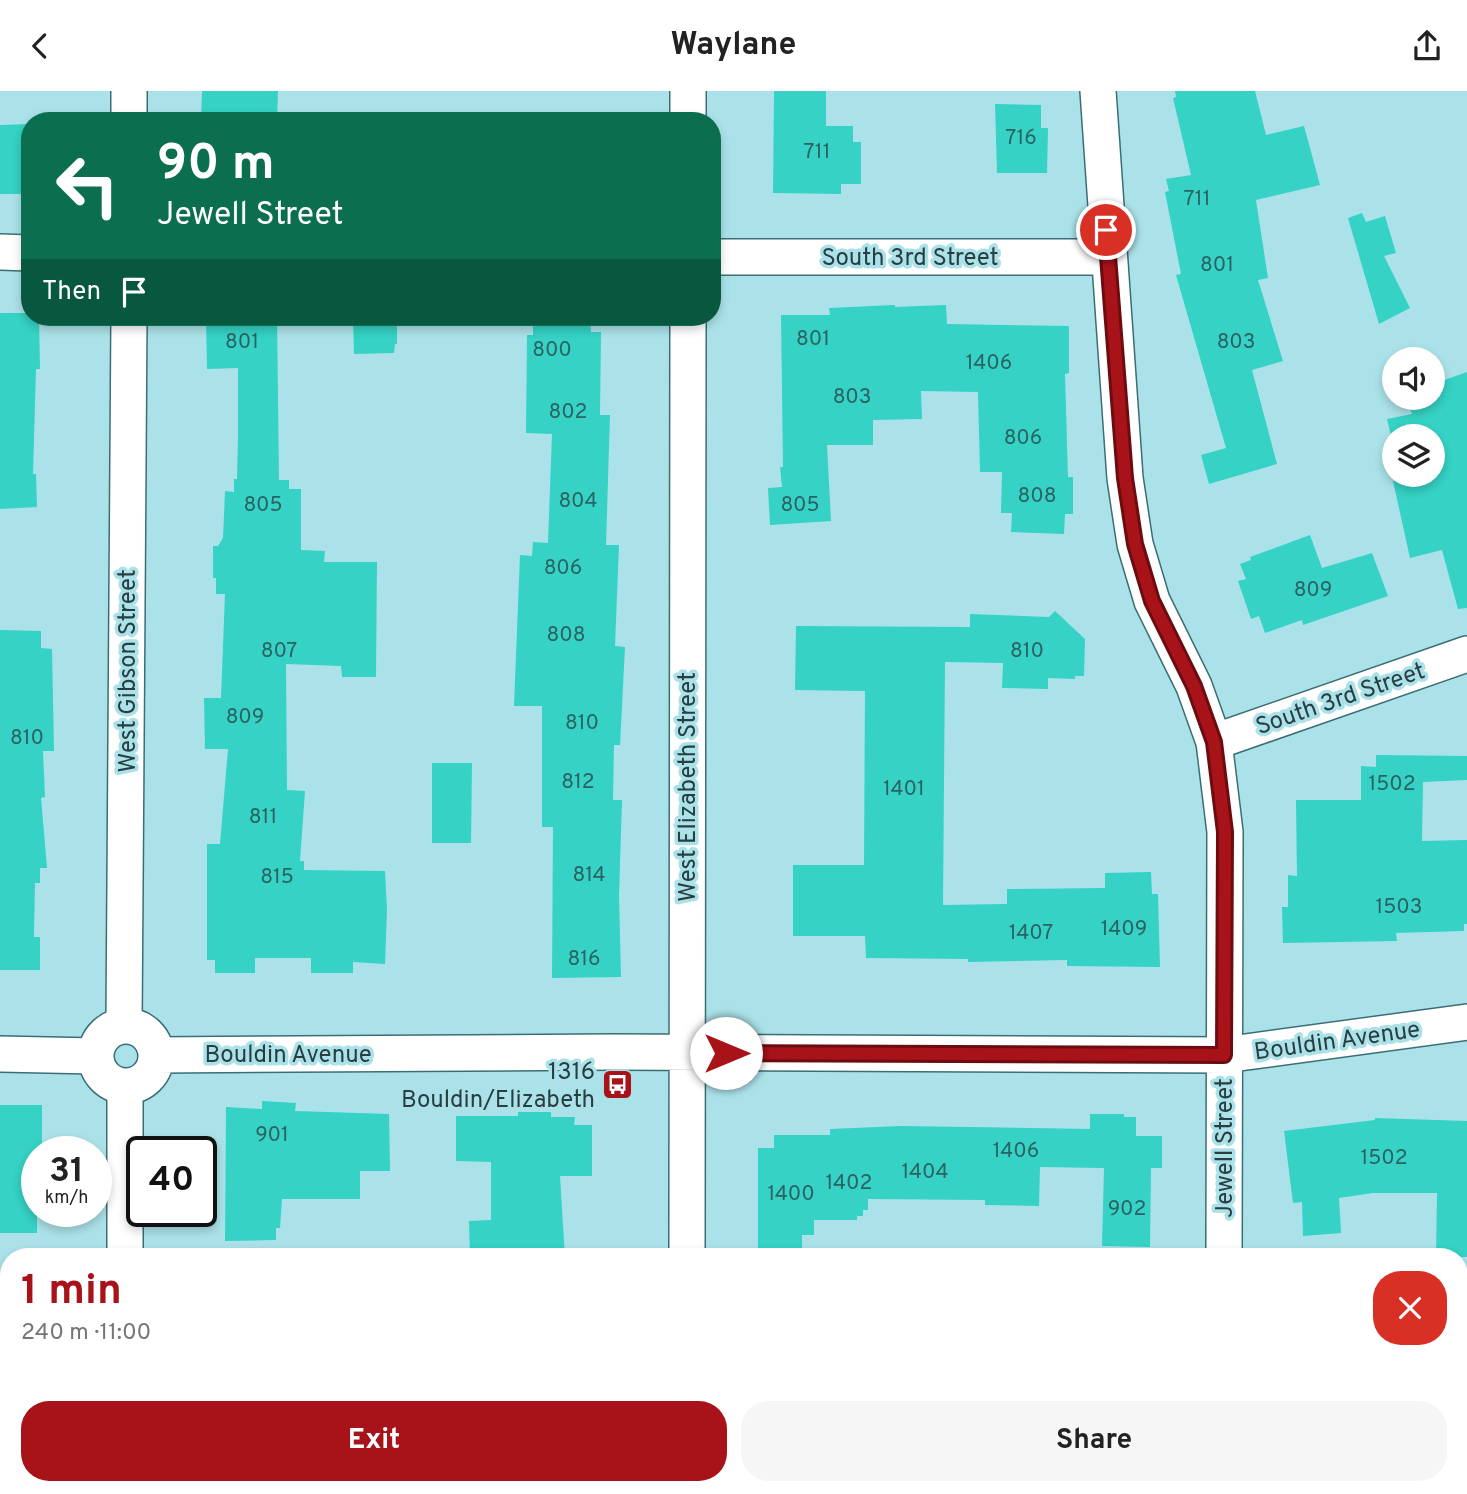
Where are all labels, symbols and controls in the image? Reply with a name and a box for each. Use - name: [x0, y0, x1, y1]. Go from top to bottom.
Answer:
- text: Waylane: [671, 26, 796, 66]
- icon: back: [21, 27, 59, 65]
- icon: share: [1408, 27, 1446, 65]
- house number: 716: [1005, 125, 1037, 152]
- text: 90 m: [157, 135, 275, 197]
- house number: 711: [804, 139, 831, 166]
- icon: left: [42, 140, 133, 231]
- house number: 711: [1184, 186, 1211, 213]
- text: Jewell Street: [157, 196, 344, 236]
- pin: [1076, 200, 1136, 260]
- icon: arrive: [1087, 211, 1125, 249]
- street label: South 3rd Street: [821, 244, 999, 274]
- house number: 801: [1200, 252, 1234, 279]
- icon: arrive: [115, 273, 153, 311]
- text: Then: [42, 276, 101, 309]
- house number: 801: [796, 326, 830, 353]
- house number: 801: [225, 329, 259, 356]
- house number: 803: [1217, 329, 1255, 356]
- house number: 800: [532, 337, 572, 364]
- map controls: [1382, 347, 1445, 487]
- button: sound: [1382, 347, 1445, 410]
- house number: 1406: [966, 350, 1012, 377]
- house number: 803: [833, 384, 871, 411]
- house number: 802: [549, 399, 587, 426]
- button: layers: [1382, 424, 1445, 487]
- house number: 806: [1004, 425, 1042, 452]
- house number: 808: [1018, 483, 1056, 510]
- house number: 804: [558, 488, 598, 515]
- house number: 805: [243, 492, 283, 519]
- house number: 805: [780, 492, 820, 519]
- house number: 806: [544, 555, 582, 582]
- street label: West Gibson Street: [114, 569, 144, 773]
- house number: 809: [1294, 577, 1332, 604]
- house number: 808: [547, 622, 585, 649]
- house number: 807: [261, 638, 297, 665]
- house number: 810: [1010, 638, 1044, 665]
- street label: South 3rd Street: [1252, 657, 1429, 743]
- street label: West Elizabeth Street: [674, 672, 704, 902]
- house number: 809: [226, 704, 264, 731]
- house number: 810: [565, 710, 599, 737]
- house number: 810: [10, 725, 44, 752]
- house number: 812: [561, 769, 595, 796]
- house number: 1502: [1368, 771, 1416, 798]
- house number: 1401: [883, 776, 925, 803]
- house number: 811: [249, 804, 277, 831]
- house number: 814: [572, 862, 606, 889]
- house number: 815: [260, 864, 294, 891]
- house number: 1503: [1376, 894, 1422, 921]
- house number: 1409: [1101, 916, 1147, 943]
- house number: 1407: [1009, 920, 1053, 947]
- house number: 816: [567, 946, 601, 973]
- street label: Bouldin Avenue: [1252, 1015, 1422, 1068]
- position arrow: [689, 1016, 763, 1090]
- street label: Bouldin Avenue: [204, 1041, 372, 1071]
- place label: 1316 Bouldin/Elizabeth: [401, 1058, 595, 1116]
- bus stop icon: 1316 Bouldin/Elizabeth: [601, 1068, 635, 1102]
- street label: Jewell Street: [1211, 1078, 1241, 1218]
- house number: 901: [255, 1122, 289, 1149]
- speed limit sign: 40: [126, 1136, 217, 1227]
- house number: 1406: [993, 1138, 1039, 1165]
- house number: 1502: [1360, 1145, 1408, 1172]
- text: 31: [49, 1150, 84, 1194]
- house number: 1404: [902, 1159, 948, 1186]
- house number: 1402: [826, 1170, 872, 1197]
- house number: 1400: [767, 1181, 815, 1208]
- text: km/h: [45, 1187, 88, 1210]
- house number: 902: [1108, 1196, 1146, 1223]
- text: 1 min: [21, 1266, 122, 1319]
- button: close: [1373, 1271, 1447, 1345]
- text: 240 m · 11:00: [21, 1319, 151, 1348]
- button: Exit: [21, 1401, 727, 1481]
- button: Share: [741, 1401, 1447, 1481]

